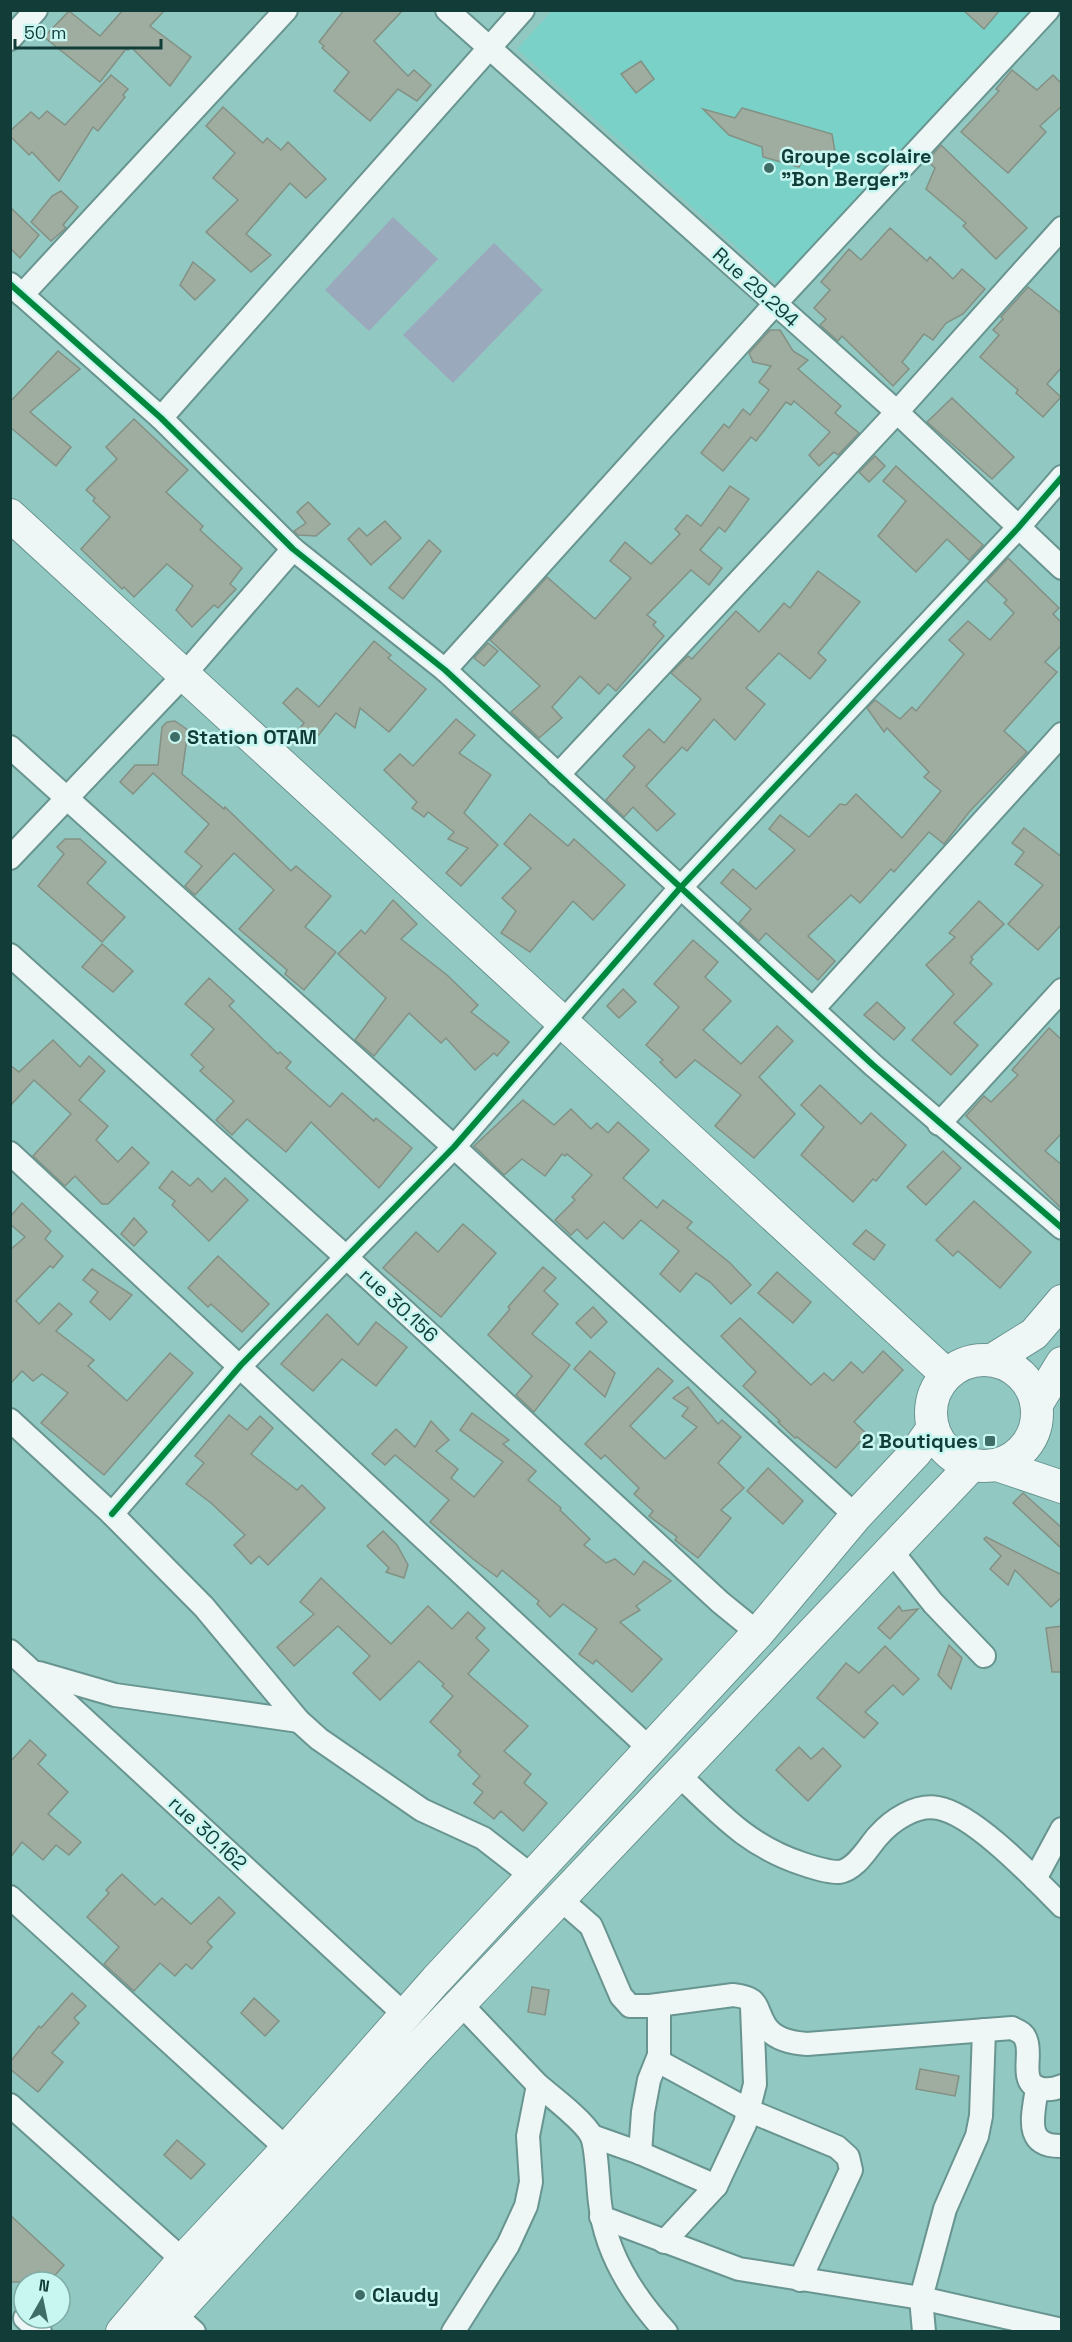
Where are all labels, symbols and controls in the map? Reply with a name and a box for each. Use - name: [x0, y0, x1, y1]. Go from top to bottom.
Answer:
- scale bar: [15, 12, 160, 50]
- text: 50 m: [24, 21, 66, 44]
- place label: Groupe scolaire "Bon Berger": [781, 143, 931, 192]
- marker: Groupe scolaire "Bon Berger": [762, 161, 776, 175]
- street label: Rue 29.294: [707, 241, 805, 333]
- place label: Station OTAM: [187, 724, 317, 750]
- marker: Station OTAM: [168, 730, 182, 744]
- street label: rue 30.156: [354, 1262, 444, 1348]
- place label: 2 Boutiques: [862, 1428, 978, 1454]
- marker: 2 Boutiques: [983, 1434, 997, 1448]
- street label: rue 30.162: [163, 1790, 253, 1876]
- north arrow: [12, 2270, 72, 2330]
- text: N: [37, 2274, 51, 2297]
- place label: Claudy: [372, 2282, 439, 2308]
- marker: Claudy: [353, 2288, 367, 2302]

